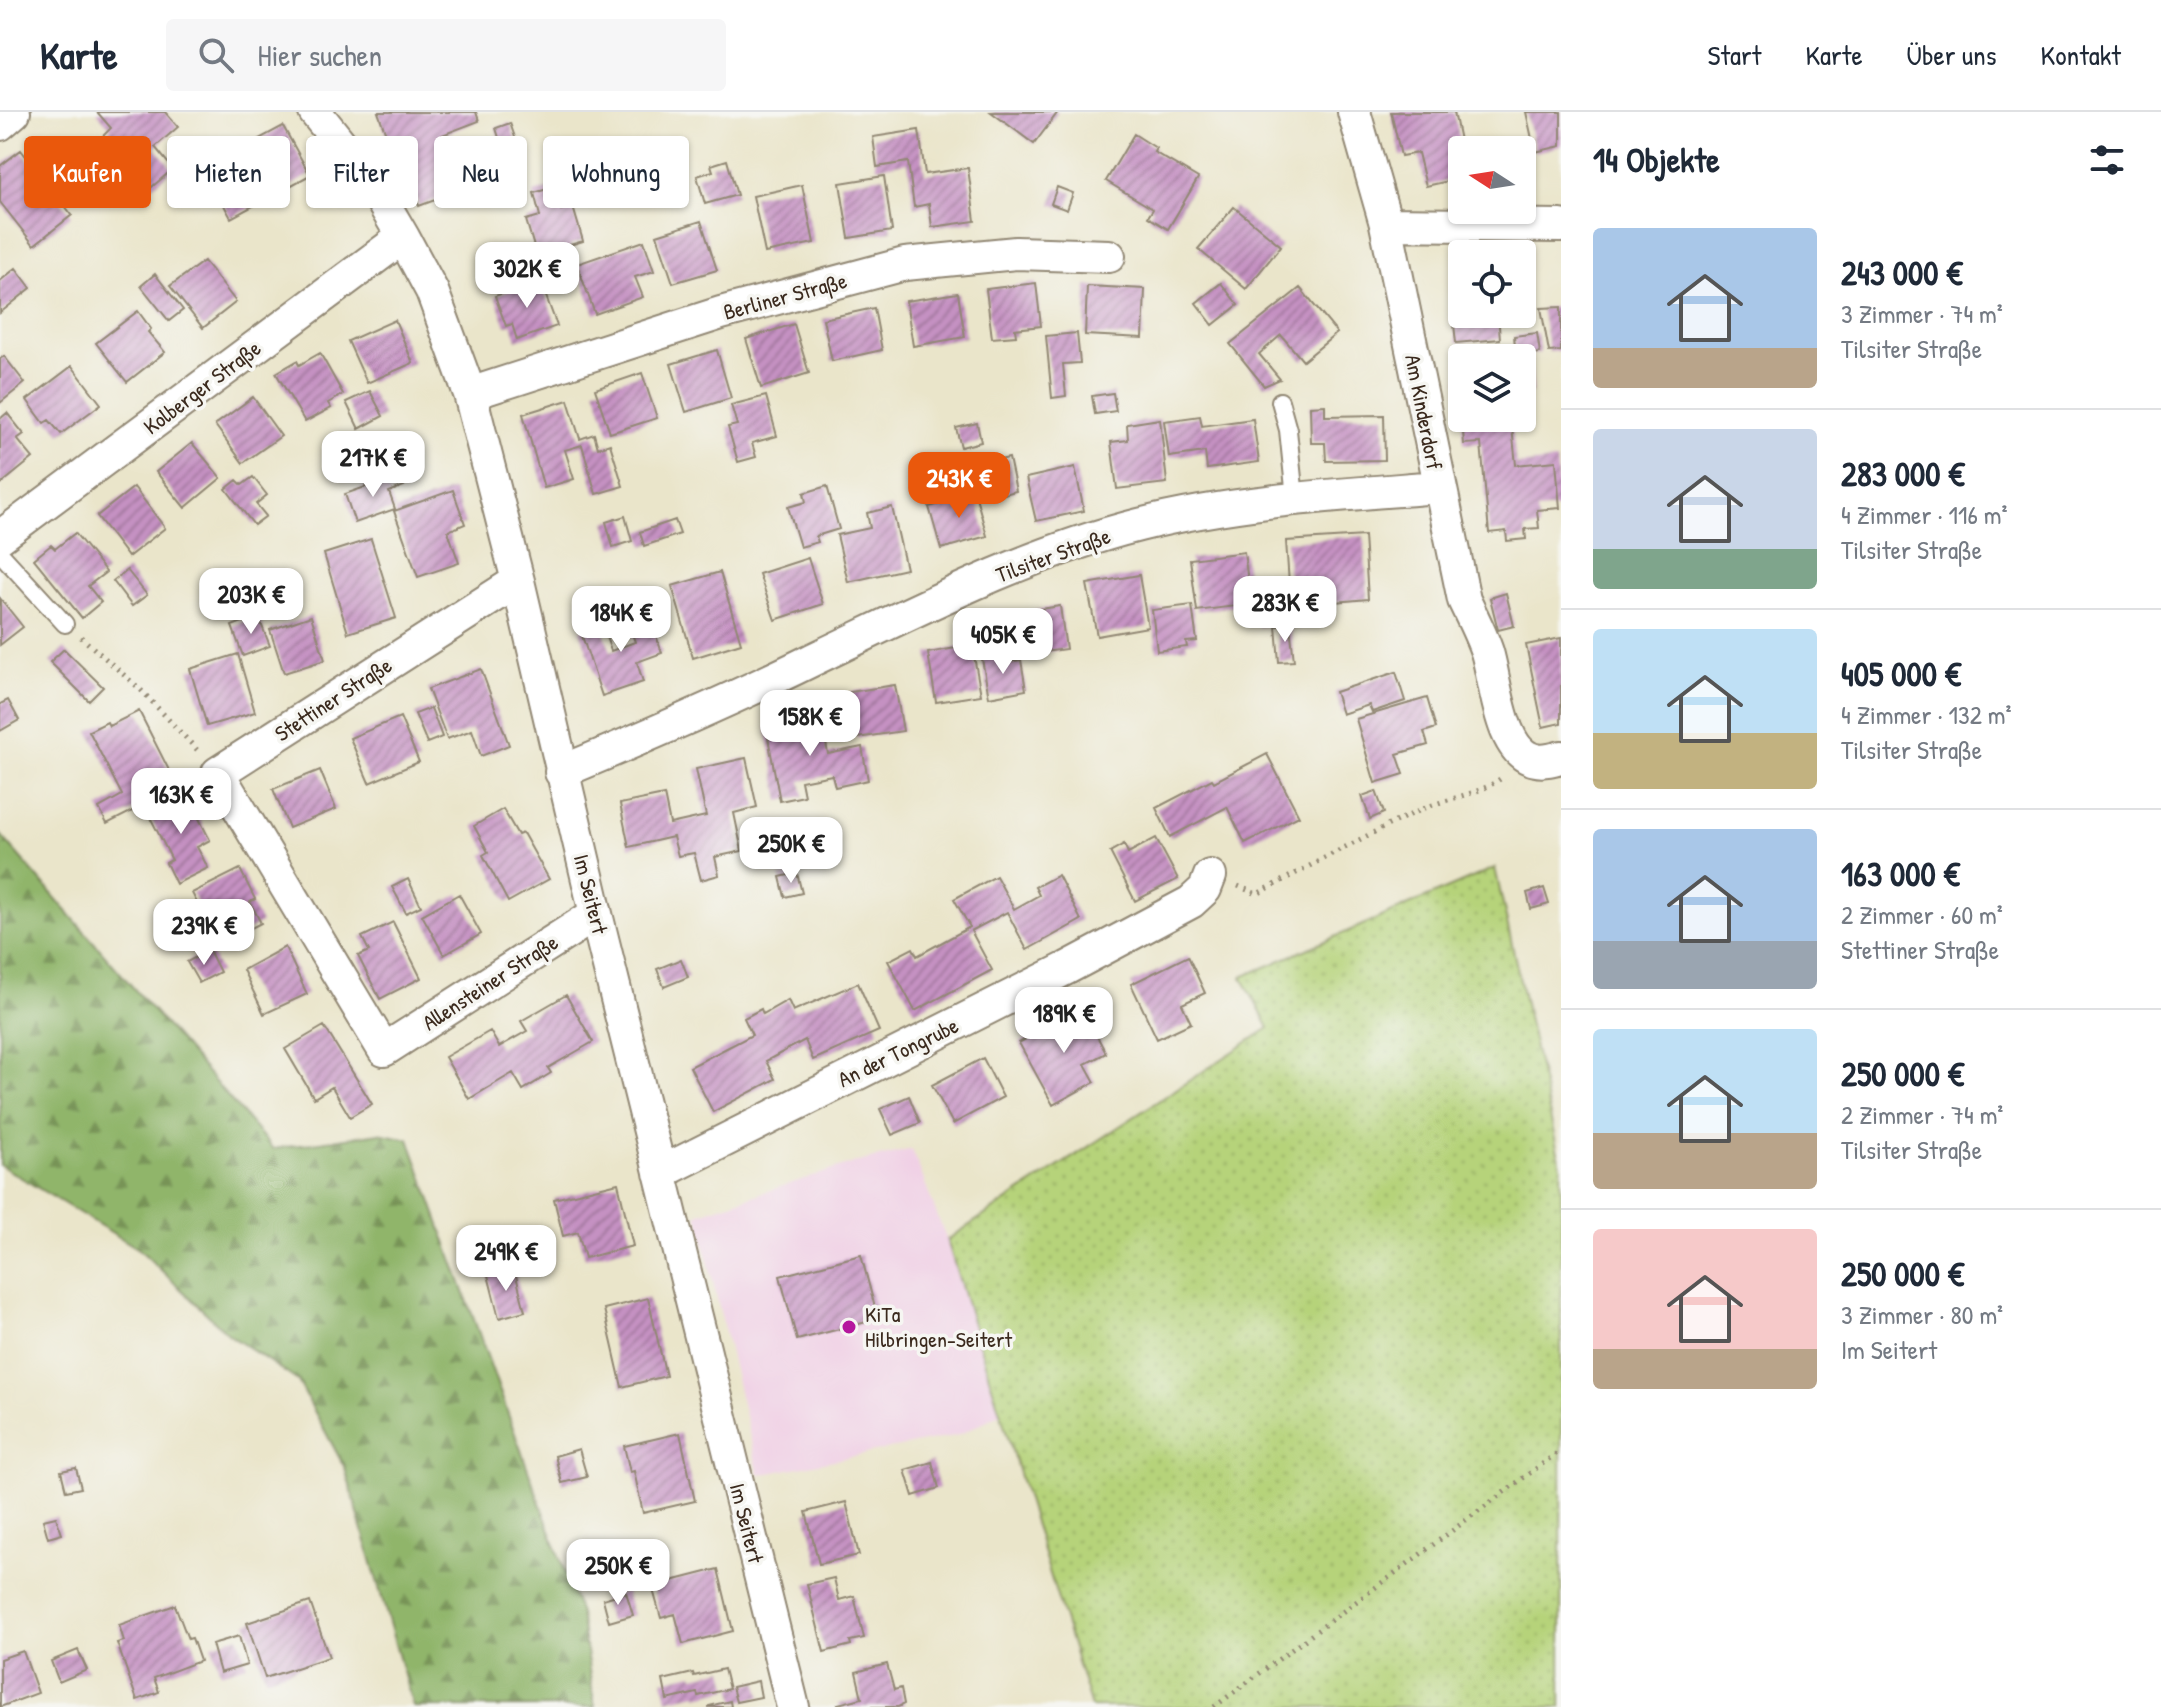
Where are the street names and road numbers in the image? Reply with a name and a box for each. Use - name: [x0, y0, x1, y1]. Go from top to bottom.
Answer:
- street label: Berliner Straße: [720, 265, 850, 327]
- street label: Kolberger Straße: [137, 333, 267, 441]
- street label: Am Kinderdorf: [1398, 352, 1450, 472]
- street label: Tilsiter Straße: [992, 520, 1114, 590]
- street label: Stettiner Straße: [269, 650, 398, 748]
- street label: Im Seitert: [567, 851, 615, 938]
- street label: Allensteiner Straße: [416, 927, 564, 1037]
- street label: An der Tongrube: [833, 1010, 963, 1094]
- street label: Im Seitert: [723, 1480, 771, 1567]

